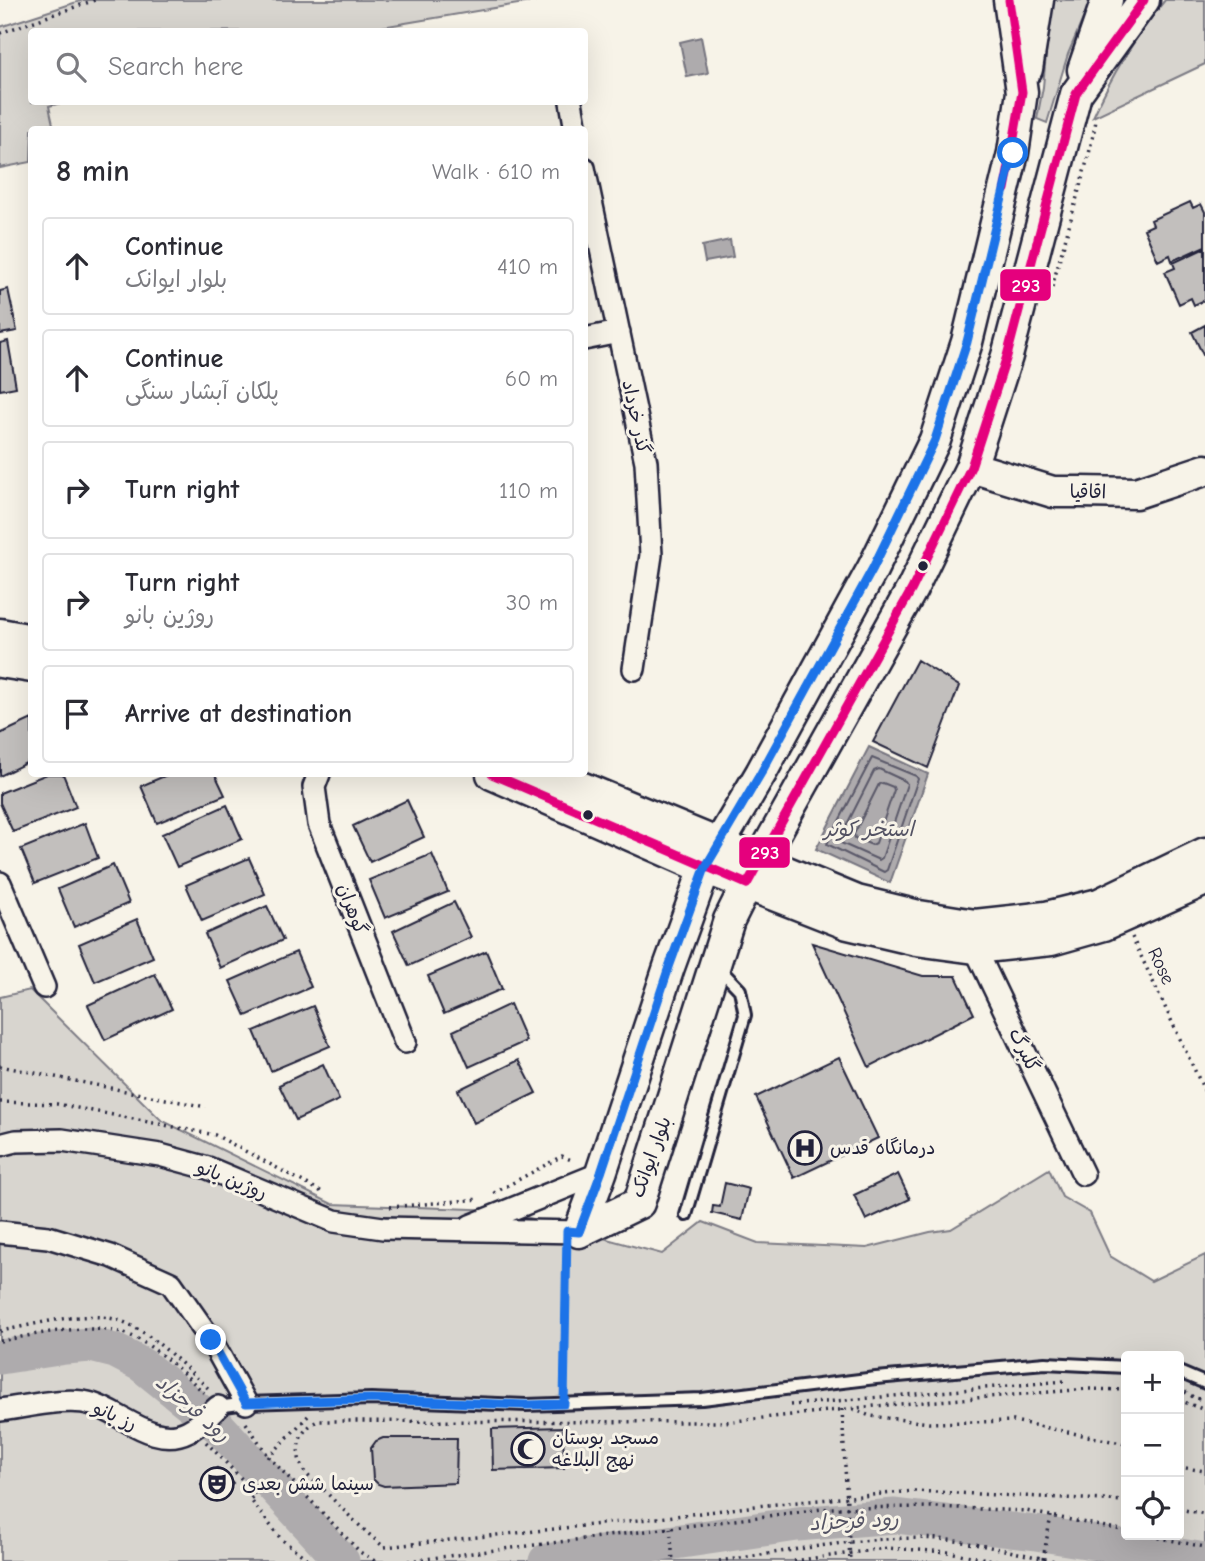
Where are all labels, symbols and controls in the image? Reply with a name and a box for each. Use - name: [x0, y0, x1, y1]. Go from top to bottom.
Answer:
- search box: [28, 28, 588, 105]
- icon: search: [52, 48, 90, 86]
- text: Search here: [108, 52, 243, 82]
- route start: [997, 137, 1028, 168]
- text: 8 min: [56, 154, 130, 189]
- text: Walk · 610 m: [432, 158, 560, 185]
- text: Continue: [125, 232, 223, 262]
- icon: ahead: [58, 247, 96, 285]
- text: 410 m: [497, 253, 558, 280]
- text: بلوار ایوانک: [125, 266, 227, 293]
- line badge: 293: [999, 268, 1052, 302]
- text: 293: [1012, 275, 1040, 297]
- text: Continue: [125, 344, 223, 374]
- icon: ahead: [58, 359, 96, 397]
- text: 60 m: [505, 365, 558, 392]
- text: پلکان آبشار سنگی: [125, 378, 279, 405]
- street label: گذر خرداد: [617, 378, 655, 456]
- icon: right: [58, 471, 96, 509]
- text: Turn right: [125, 475, 239, 505]
- text: 110 m: [499, 477, 558, 504]
- street label: اقاقیا: [1070, 481, 1106, 503]
- unlabelled marker: [916, 559, 930, 573]
- text: Turn right: [125, 568, 239, 598]
- icon: right: [58, 583, 96, 621]
- text: 30 m: [506, 589, 558, 616]
- text: روژین بانو: [125, 602, 214, 629]
- icon: arrive: [58, 695, 96, 733]
- text: Arrive at destination: [125, 699, 352, 729]
- unlabelled marker: [581, 808, 595, 822]
- water label: استخر کوثر: [821, 817, 917, 842]
- line badge: 293: [738, 836, 791, 869]
- text: 293: [751, 842, 779, 864]
- street label: گوهران: [331, 880, 372, 938]
- street label: Rose: [1143, 944, 1179, 988]
- street label: گلبرگ: [1004, 1025, 1044, 1075]
- street label: بلوار ایوانک: [626, 1114, 677, 1201]
- hospital icon: درمانگاه قدس: [786, 1129, 824, 1167]
- place label: درمانگاه قدس: [830, 1137, 936, 1159]
- street label: روژین بانو: [192, 1155, 270, 1204]
- route end: [195, 1324, 226, 1355]
- map controls: [1121, 1351, 1184, 1540]
- button: +: [1121, 1351, 1184, 1414]
- water label: رود فرحزاد: [151, 1370, 235, 1446]
- street label: رز بانو: [88, 1396, 140, 1435]
- button: −: [1121, 1414, 1184, 1477]
- place label: مسجد بوستان نهج البلاغه: [552, 1427, 659, 1472]
- mosque icon: مسجد بوستان نهج البلاغه: [509, 1430, 547, 1468]
- theatre icon: سینما شش بعدی: [198, 1465, 236, 1503]
- place label: سینما شش بعدی: [242, 1473, 374, 1495]
- button: locate: [1121, 1477, 1184, 1540]
- water label: رود فرحزاد: [809, 1507, 899, 1535]

